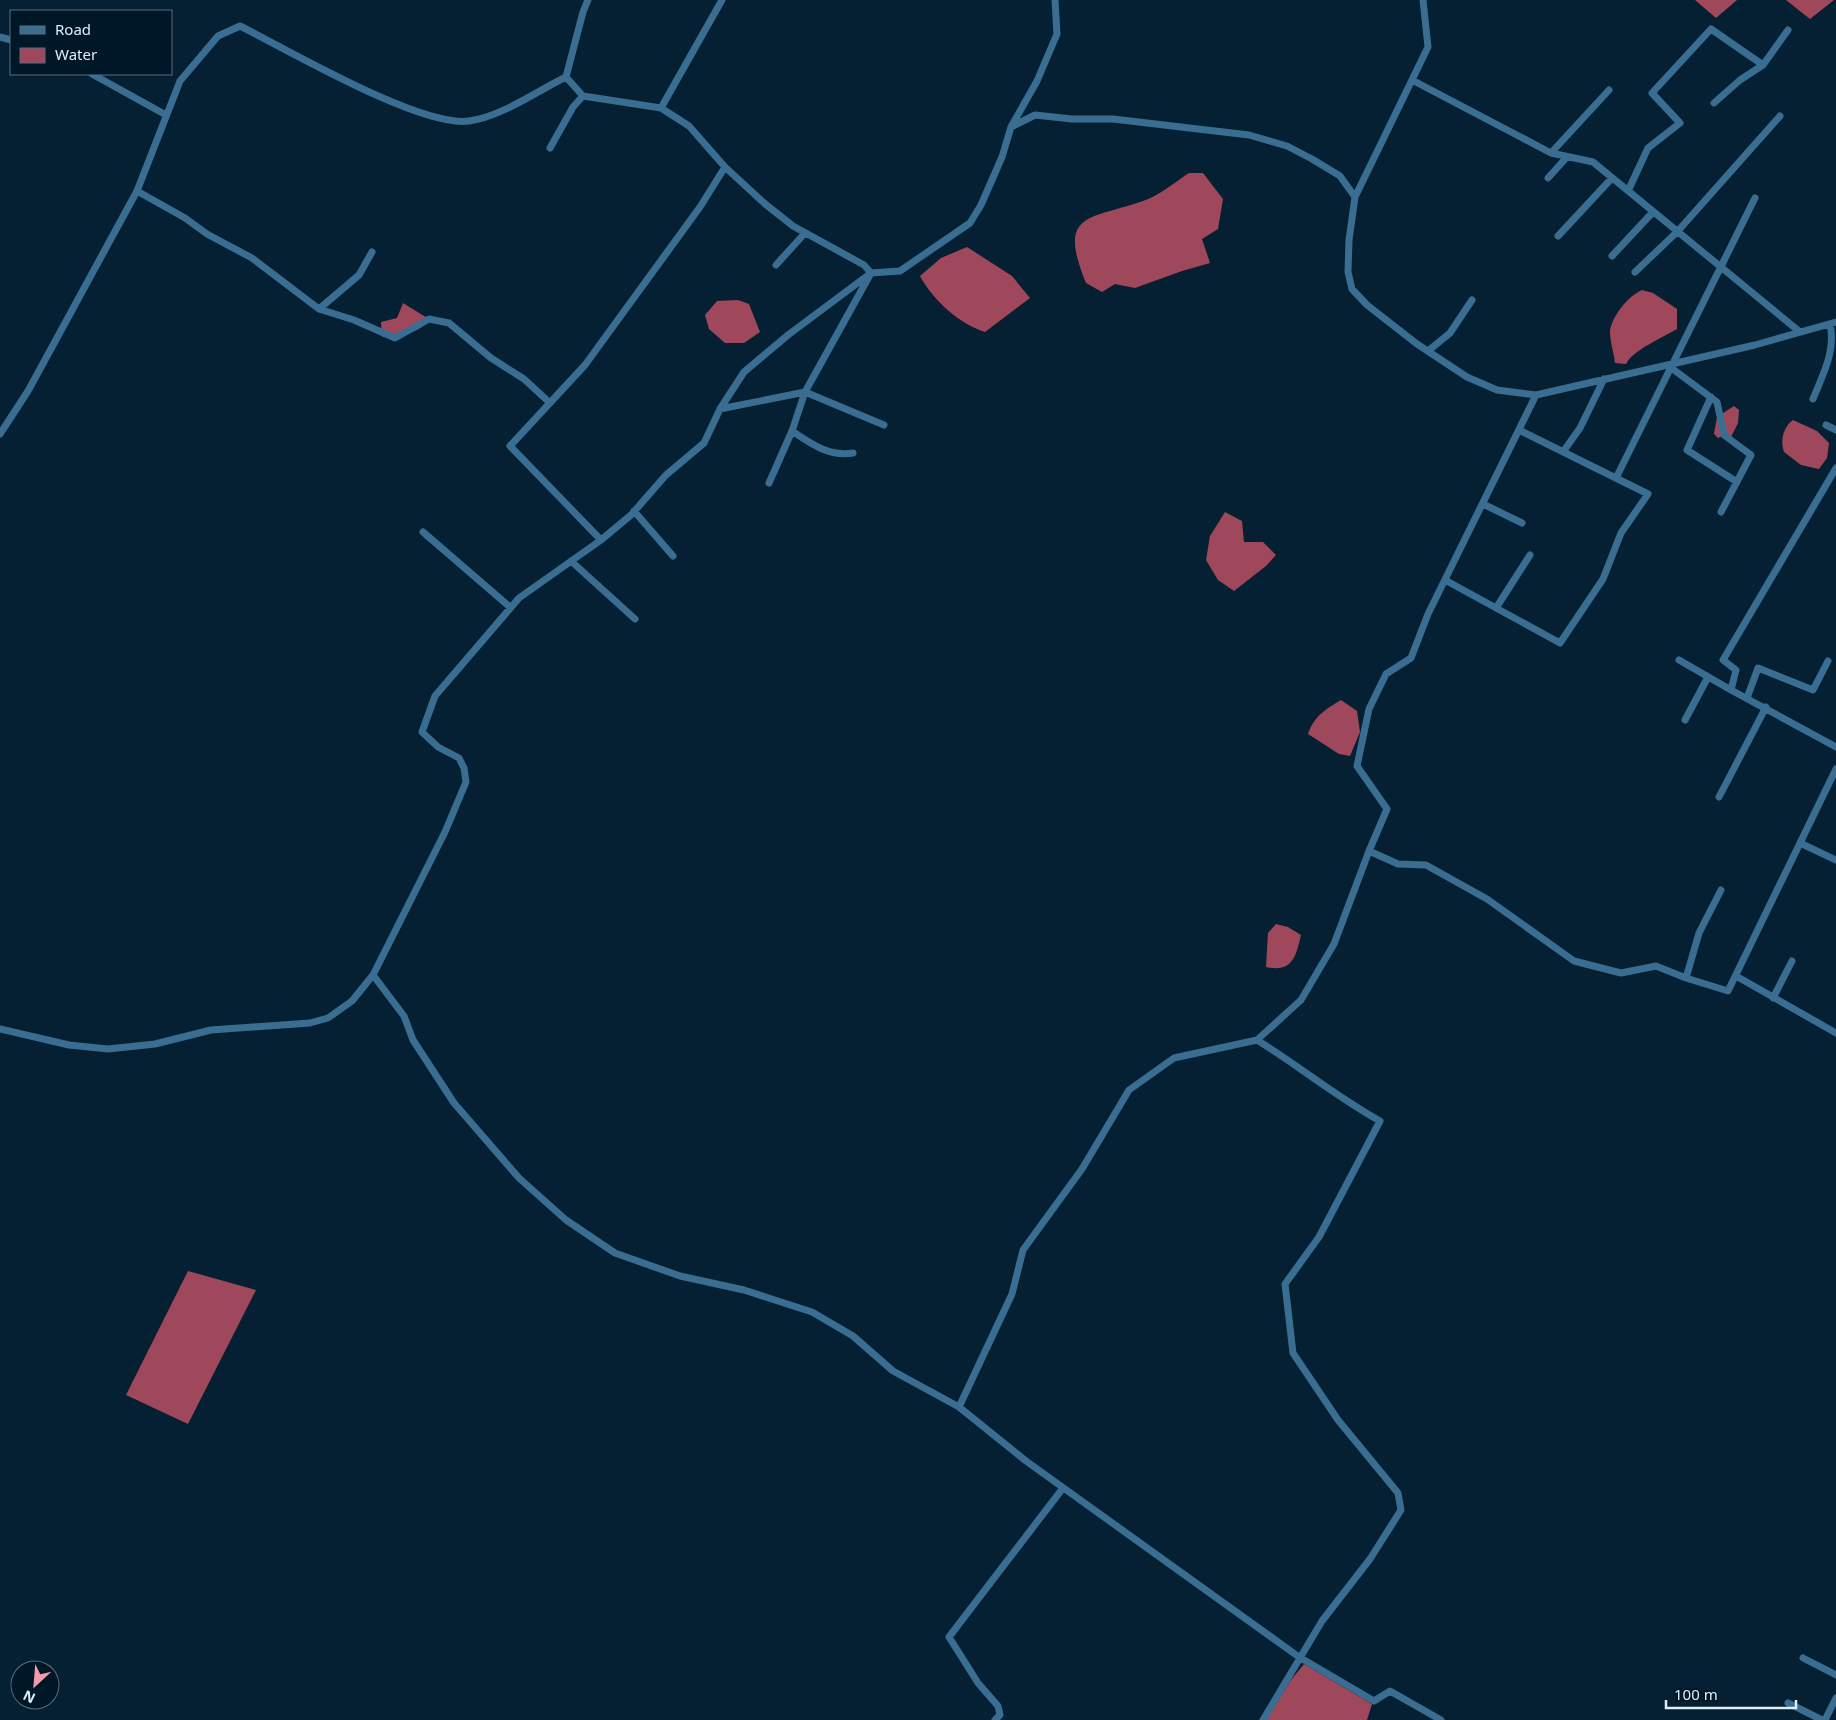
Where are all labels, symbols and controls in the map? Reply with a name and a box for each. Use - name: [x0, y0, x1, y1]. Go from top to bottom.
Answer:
- legend: [10, 10, 172, 75]
- text: Road: [55, 19, 91, 39]
- text: Water: [55, 44, 97, 64]
- north arrow: [10, 1660, 60, 1710]
- scale bar: [1666, 1678, 1796, 1710]
- text: 100 m: [1674, 1684, 1718, 1704]
- text: N: [20, 1686, 38, 1708]

